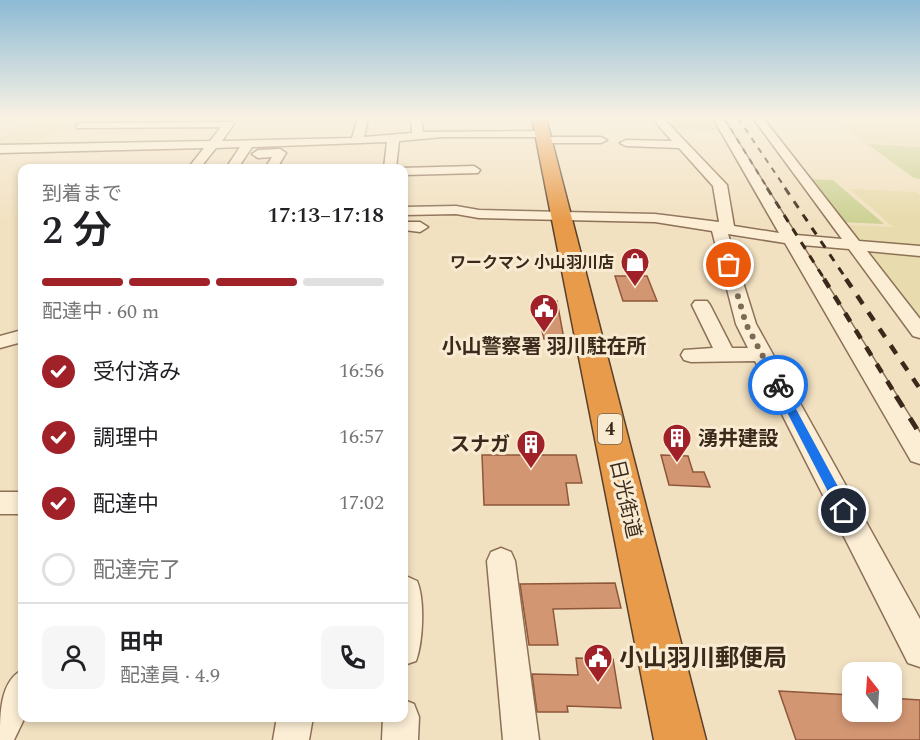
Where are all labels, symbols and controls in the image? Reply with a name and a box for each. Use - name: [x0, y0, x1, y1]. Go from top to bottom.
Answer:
- text: 到着まで: [42, 179, 122, 209]
- text: 17:13–17:18: [267, 199, 384, 232]
- text: 2 分: [42, 202, 112, 261]
- pin: [703, 239, 754, 290]
- shop icon: ワークマン 小山羽川店: [619, 246, 651, 288]
- icon: bag: [712, 248, 745, 281]
- place label: ワークマン 小山羽川店: [450, 251, 614, 275]
- public building icon: 小山警察署 羽川駐在所: [528, 292, 560, 334]
- text: 配達中 · 60 m: [42, 297, 159, 327]
- place label: 小山警察署 羽川駐在所: [442, 332, 647, 362]
- icon: check: [42, 355, 75, 388]
- courier: [748, 355, 808, 415]
- text: 受付済み: [93, 356, 181, 389]
- text: 16:56: [339, 356, 384, 386]
- icon: bike: [762, 369, 795, 402]
- road number: 4: [598, 414, 622, 444]
- icon: check: [42, 421, 75, 454]
- text: 調理中: [93, 422, 159, 455]
- text: 16:57: [339, 422, 384, 452]
- building icon: 湧井建設: [661, 422, 693, 464]
- place label: 湧井建設: [698, 424, 778, 454]
- building icon: スナガ: [515, 428, 547, 470]
- place label: スナガ: [450, 430, 510, 460]
- street label: 日光街道: [601, 457, 649, 542]
- pin: [818, 485, 869, 536]
- icon: check: [42, 487, 75, 520]
- text: 配達中: [93, 488, 159, 521]
- text: 17:02: [339, 488, 384, 518]
- icon: home: [827, 494, 860, 527]
- text: 配達完了: [93, 554, 181, 587]
- button: person: [42, 626, 105, 689]
- text: 田中: [120, 626, 164, 659]
- button: phone: [321, 626, 384, 689]
- place label: 小山羽川郵便局: [619, 641, 787, 677]
- public building icon: 小山羽川郵便局: [582, 642, 614, 684]
- text: 配達員 · 4.9: [120, 661, 220, 691]
- north arrow: [842, 662, 902, 722]
- map controls: [842, 662, 902, 722]

